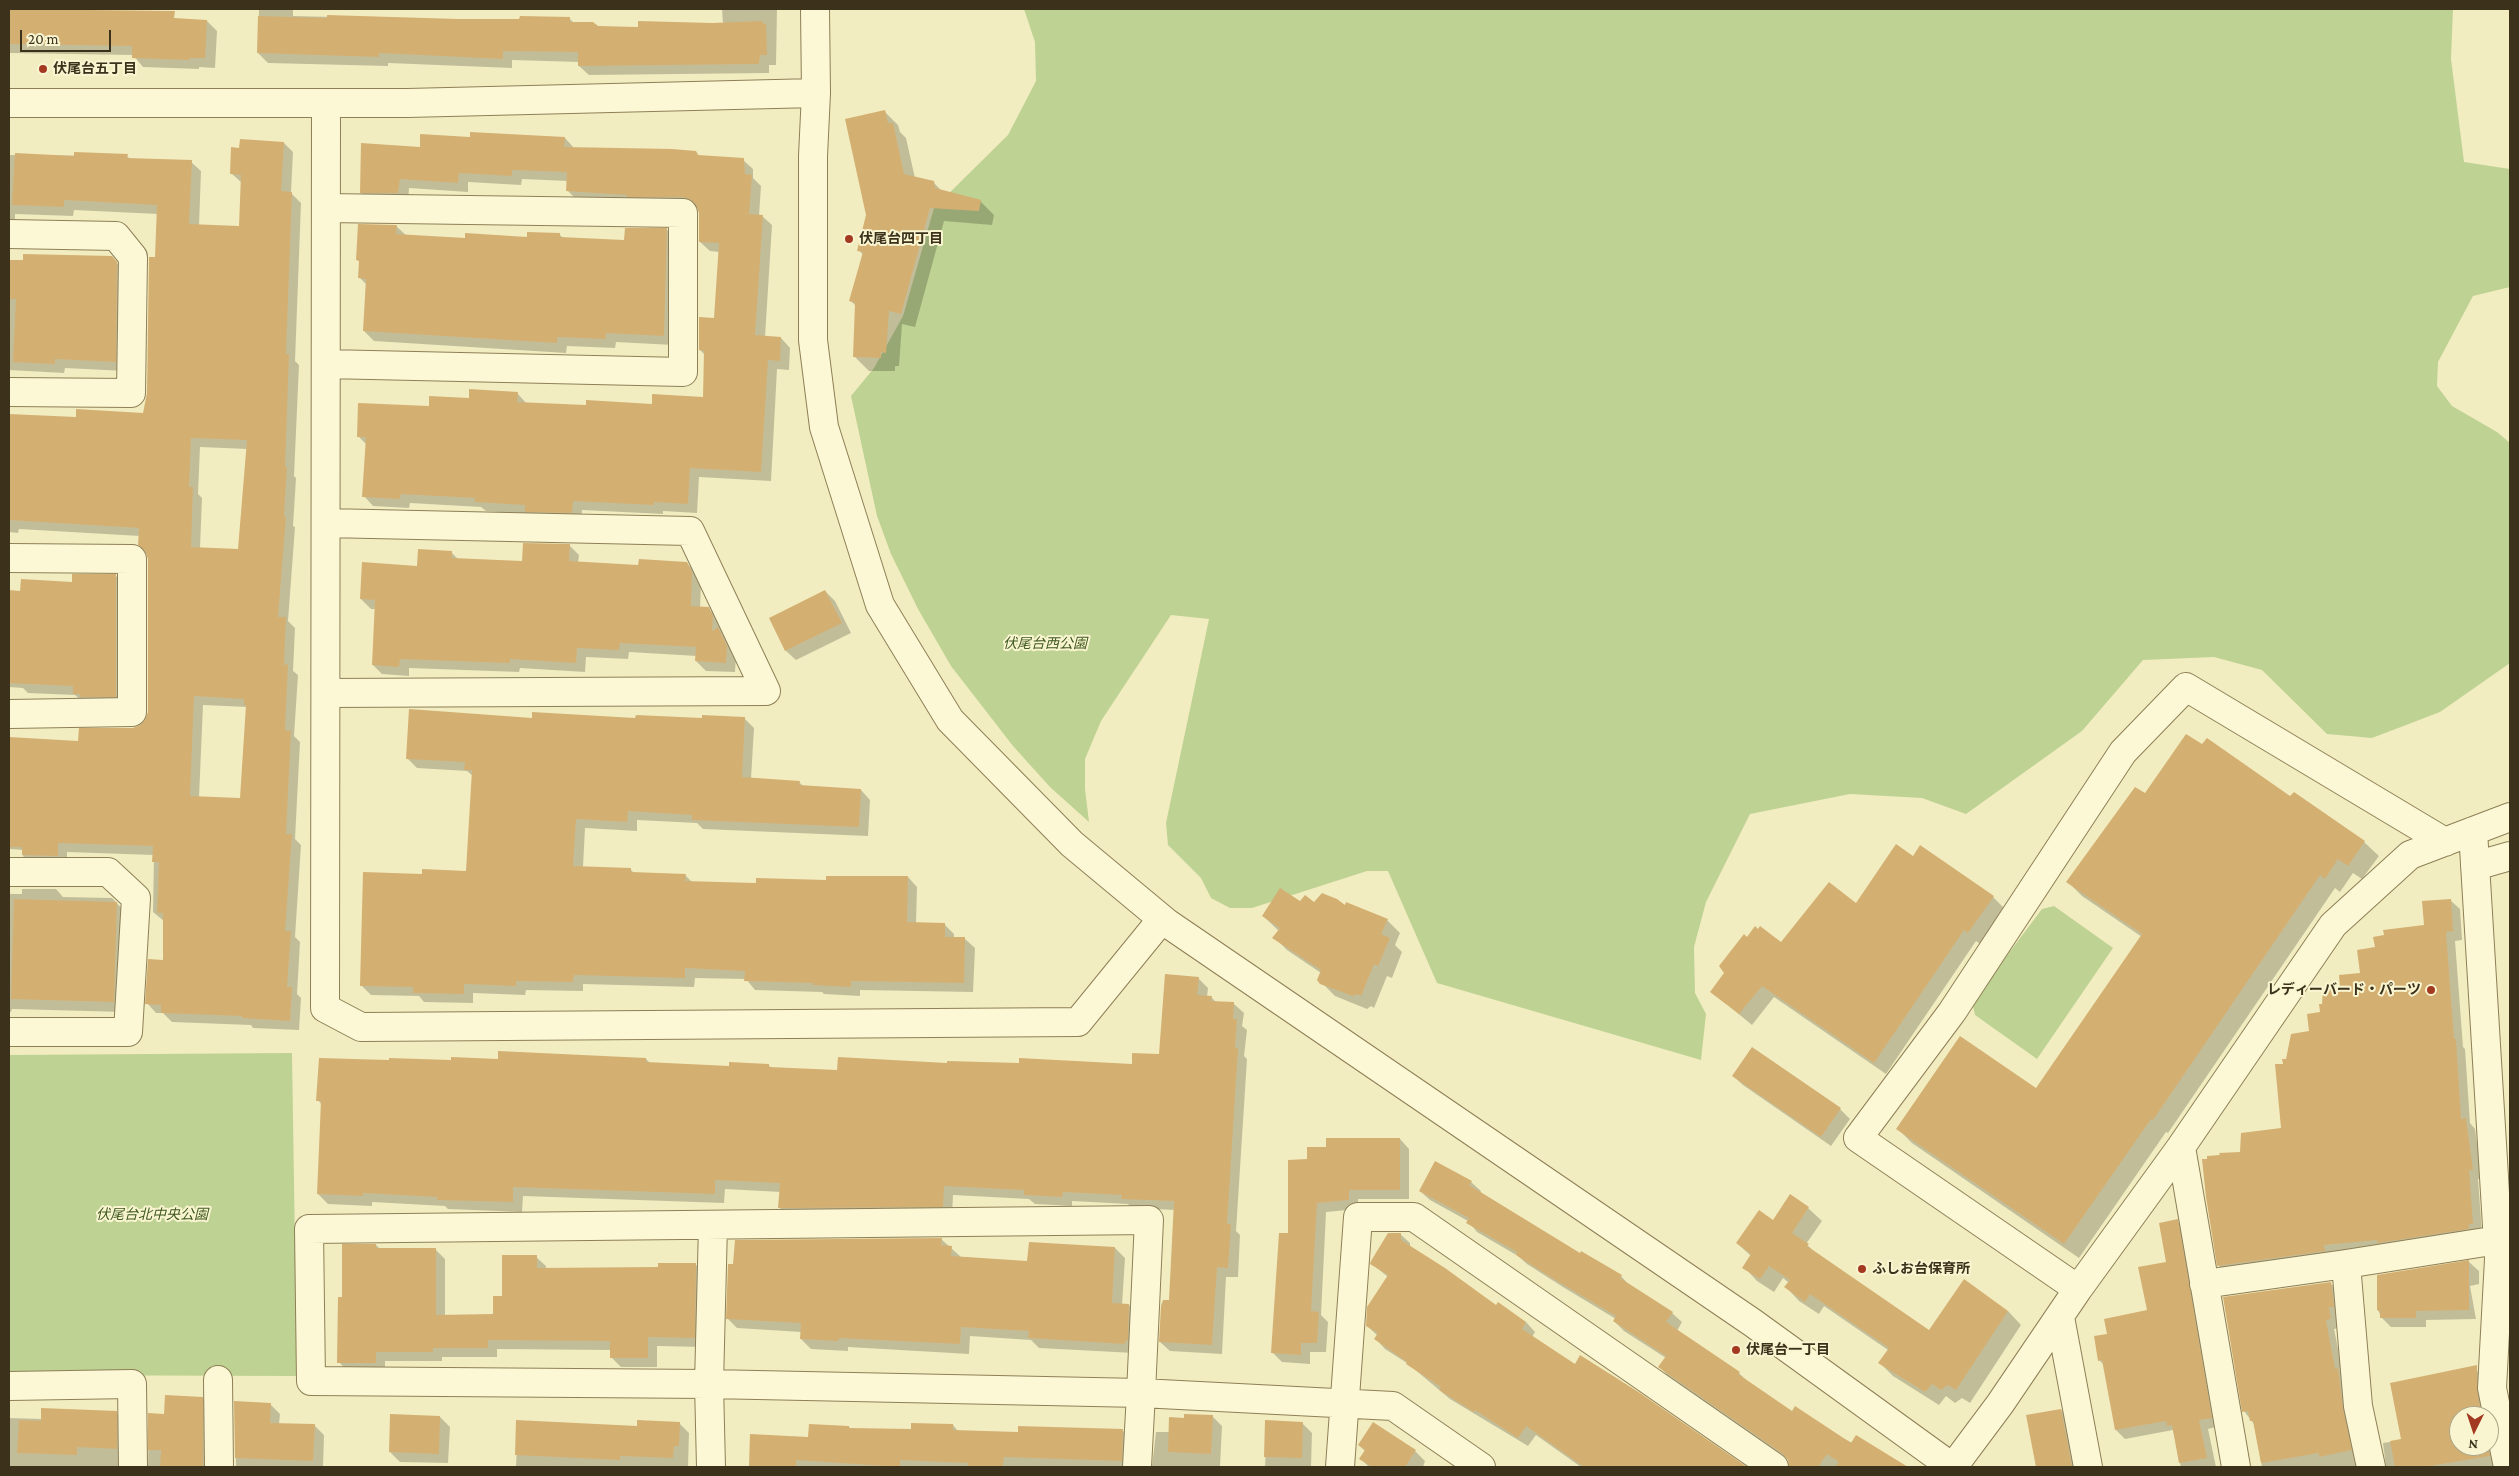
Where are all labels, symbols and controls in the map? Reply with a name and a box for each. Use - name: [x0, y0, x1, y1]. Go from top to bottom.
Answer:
- scale bar: [22, 20, 114, 52]
- text: 20 m: [28, 31, 59, 47]
- place label: 伏尾台五丁目: [53, 61, 137, 77]
- marker: 伏尾台五丁目: [37, 63, 49, 75]
- place label: 伏尾台四丁目: [859, 231, 943, 247]
- marker: 伏尾台四丁目: [843, 233, 855, 245]
- park label: 伏尾台⻄公園: [1003, 636, 1087, 652]
- place label: レディーバード・パーツ: [2267, 982, 2421, 998]
- marker: レディーバード・パーツ: [2425, 984, 2437, 996]
- park label: 伏尾台北中央公園: [96, 1207, 208, 1223]
- place label: ふしお台保育所: [1872, 1261, 1970, 1277]
- marker: ふしお台保育所: [1856, 1263, 1868, 1275]
- place label: 伏尾台一丁目: [1746, 1342, 1830, 1358]
- marker: 伏尾台一丁目: [1730, 1344, 1742, 1356]
- north arrow: [2449, 1406, 2499, 1456]
- text: N: [2468, 1437, 2478, 1453]

